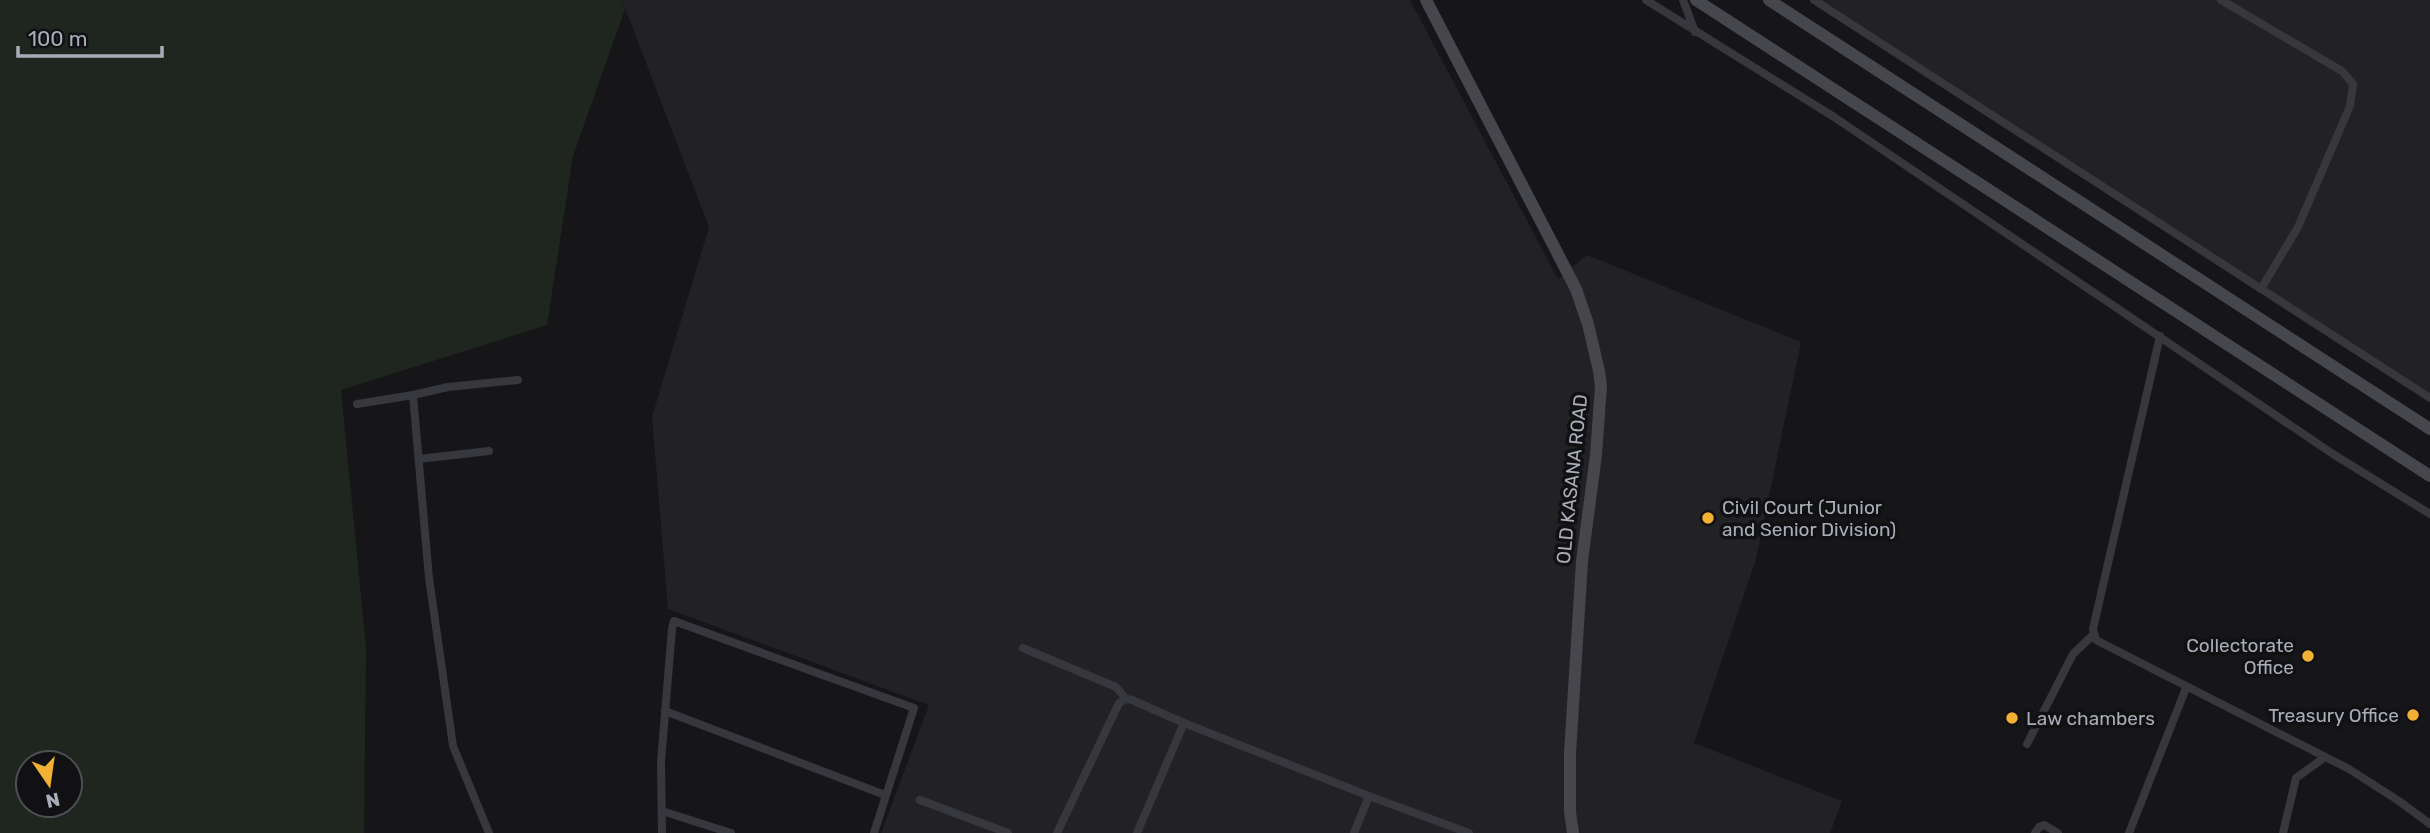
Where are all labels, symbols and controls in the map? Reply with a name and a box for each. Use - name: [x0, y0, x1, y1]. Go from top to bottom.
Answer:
- scale bar: [18, 14, 161, 58]
- text: 100 m: [28, 26, 87, 51]
- street label: OLD KASANA ROAD: [1552, 393, 1592, 565]
- place label: Civil Court (Junior and Senior Division): [1722, 496, 1896, 541]
- marker: Civil Court (Junior and Senior Division): [1700, 510, 1716, 526]
- place label: Collectorate Office: [2186, 634, 2294, 679]
- marker: Collectorate Office: [2300, 648, 2316, 664]
- place label: Treasury Office: [2268, 704, 2399, 727]
- place label: Law chambers: [2026, 707, 2155, 730]
- marker: Treasury Office: [2405, 707, 2421, 723]
- marker: Law chambers: [2004, 710, 2020, 726]
- north arrow: [14, 749, 84, 819]
- text: N: [43, 787, 62, 813]

